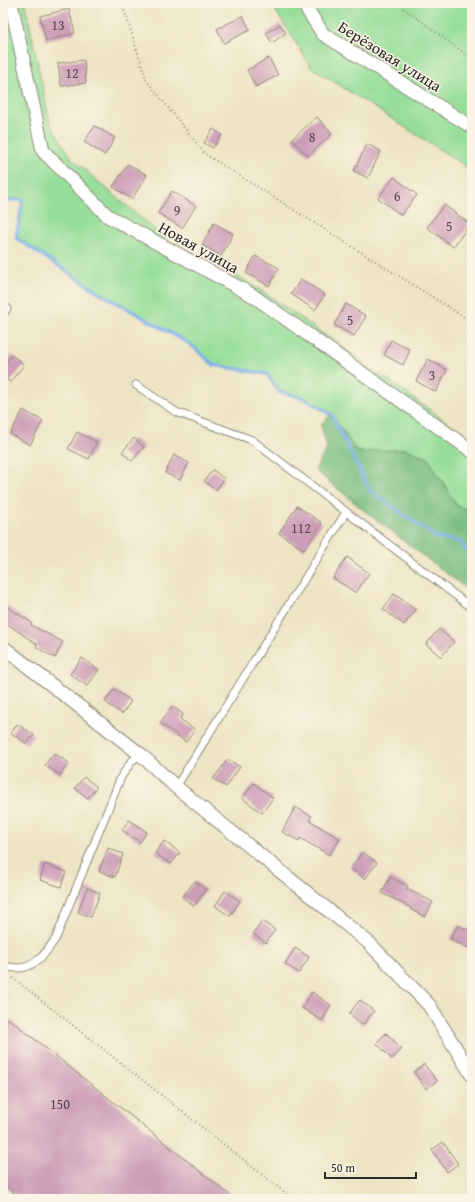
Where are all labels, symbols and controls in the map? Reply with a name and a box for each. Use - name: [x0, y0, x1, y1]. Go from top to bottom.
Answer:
- house number: 13: [51, 15, 65, 35]
- street label: Берёзовая улица: [334, 15, 447, 98]
- house number: 12: [65, 63, 79, 83]
- house number: 8: [309, 127, 316, 147]
- house number: 6: [394, 186, 401, 206]
- house number: 9: [174, 200, 181, 220]
- street label: Новая улица: [154, 215, 244, 279]
- house number: 5: [446, 216, 452, 236]
- house number: 5: [347, 310, 353, 330]
- house number: 3: [429, 365, 435, 385]
- house number: 112: [291, 518, 311, 538]
- house number: 150: [50, 1094, 70, 1114]
- scale bar: [325, 1154, 416, 1180]
- text: 50 m: [331, 1159, 355, 1176]

